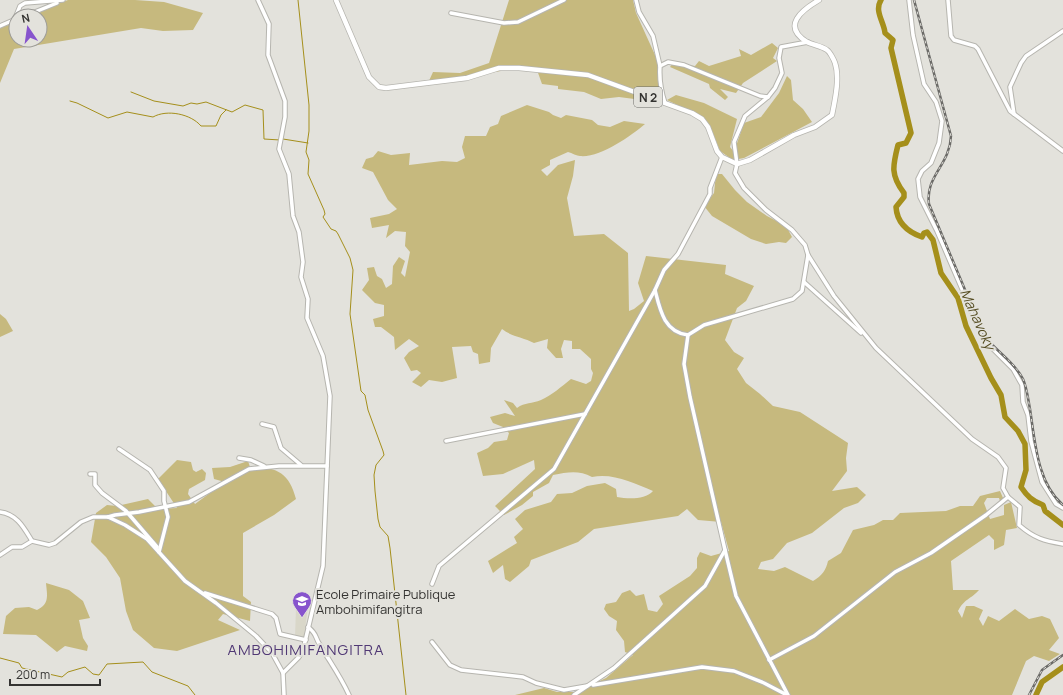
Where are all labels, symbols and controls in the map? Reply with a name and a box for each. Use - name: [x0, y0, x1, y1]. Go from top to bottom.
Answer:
- north arrow: [8, 8, 48, 48]
- text: N: [20, 10, 31, 26]
- road number: N 2: [634, 87, 662, 107]
- water label: Mahavoky: [956, 286, 1001, 355]
- place label: Ecole Primaire Publique Ambohimifangitra: [316, 585, 456, 618]
- school or university icon: Ecole Primaire Publique Ambohimifangitra: [291, 590, 313, 618]
- district label: AMBOHIMIFANGITRA: [227, 639, 385, 660]
- scale bar: [10, 661, 100, 687]
- text: 200 m: [16, 666, 50, 683]

